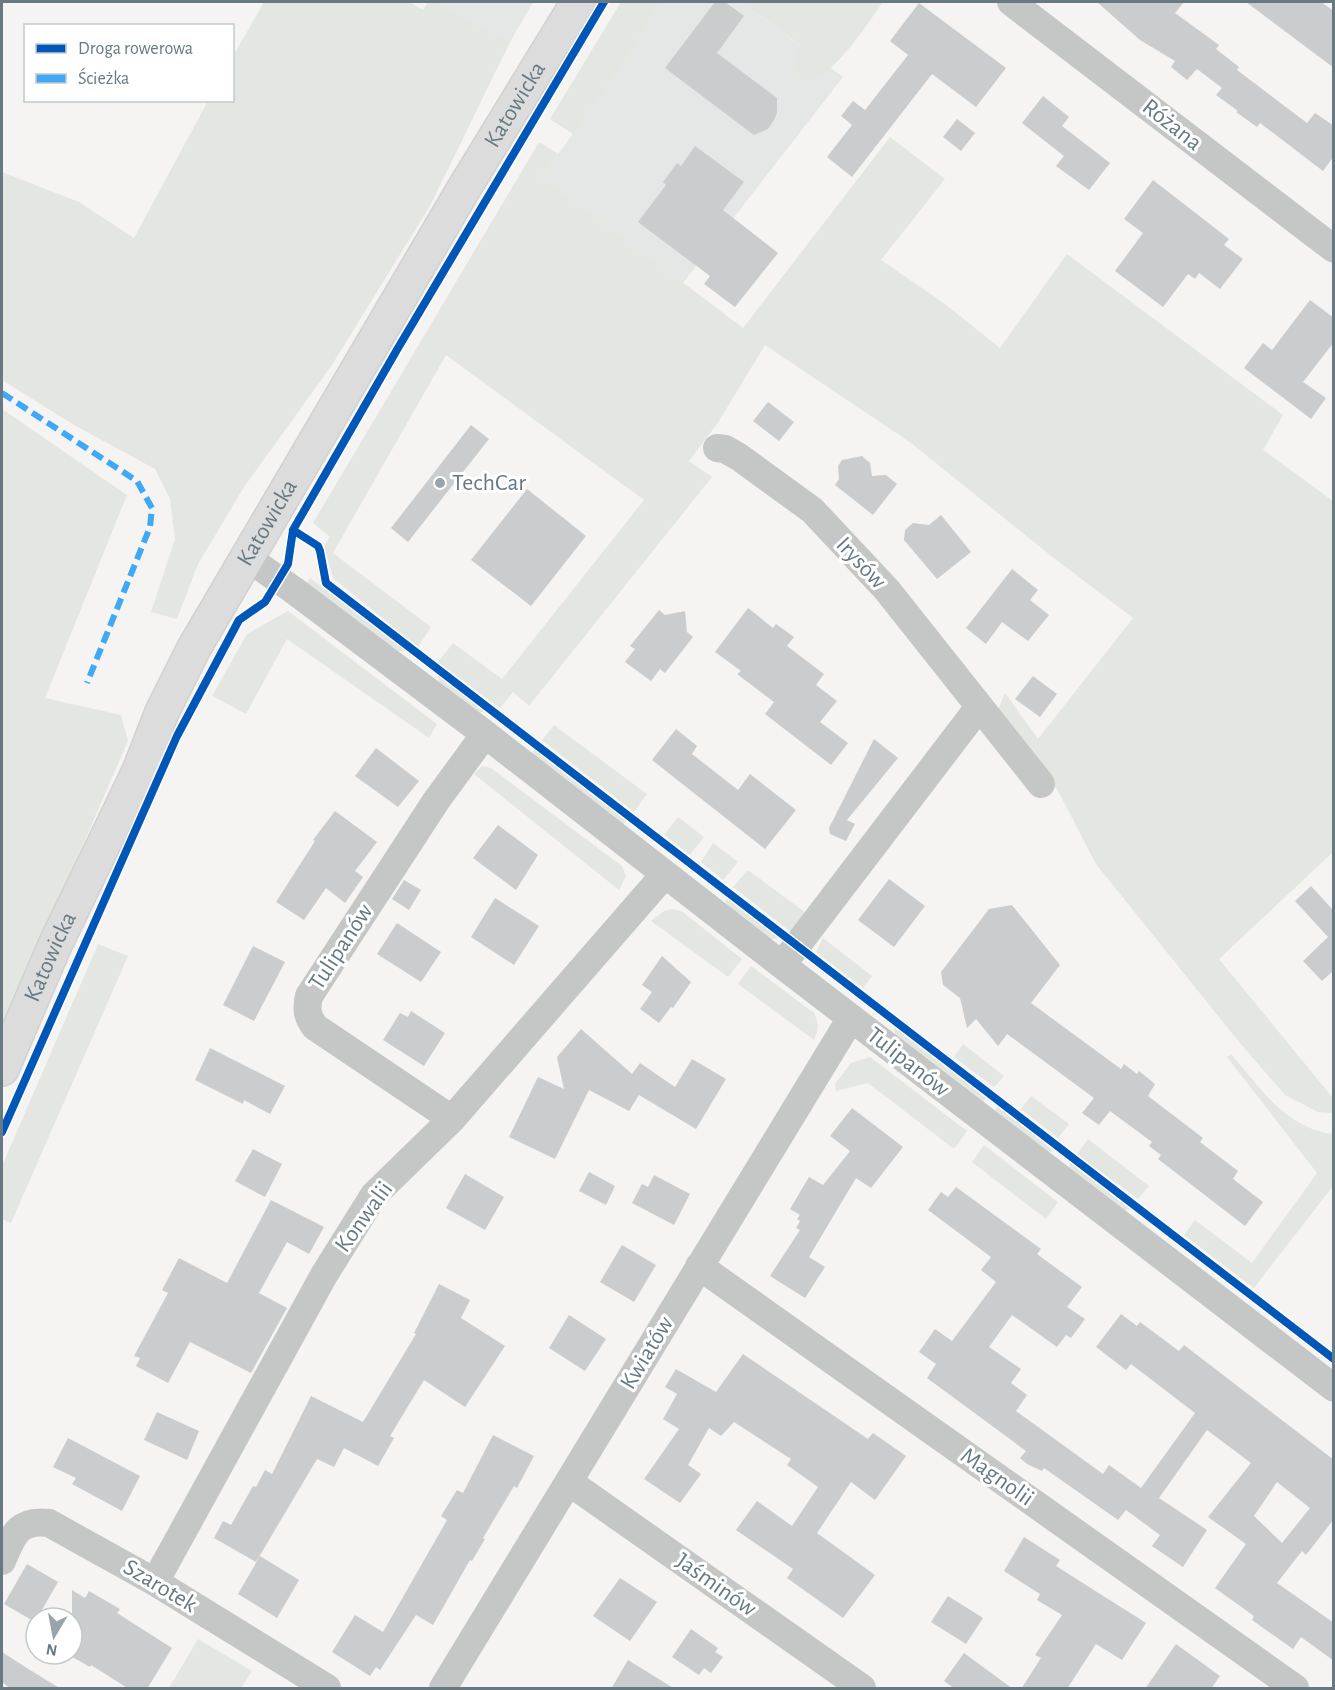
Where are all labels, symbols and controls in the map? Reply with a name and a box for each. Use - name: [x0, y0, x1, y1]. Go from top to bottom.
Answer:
- legend: [24, 24, 234, 102]
- text: Droga rowerowa: [78, 40, 193, 58]
- street label: Katowicka: [480, 58, 550, 152]
- text: Ścieżka: [78, 67, 129, 88]
- street label: Różana: [1138, 95, 1206, 155]
- place label: TechCar: [452, 471, 526, 495]
- street label: Katowicka: [233, 476, 302, 570]
- marker: TechCar: [433, 476, 447, 490]
- street label: Irysów: [831, 533, 891, 593]
- street label: Tulipanów: [305, 900, 377, 994]
- street label: Katowicka: [20, 908, 81, 1005]
- street label: Tulipanów: [862, 1023, 954, 1101]
- street label: Konwalii: [331, 1177, 397, 1257]
- street label: Kwiatów: [616, 1312, 678, 1394]
- street label: Magnolii: [956, 1443, 1038, 1511]
- street label: Jaśminów: [671, 1549, 761, 1621]
- street label: Szarotek: [119, 1555, 201, 1617]
- north arrow: [24, 1606, 84, 1666]
- text: N: [45, 1641, 58, 1659]

